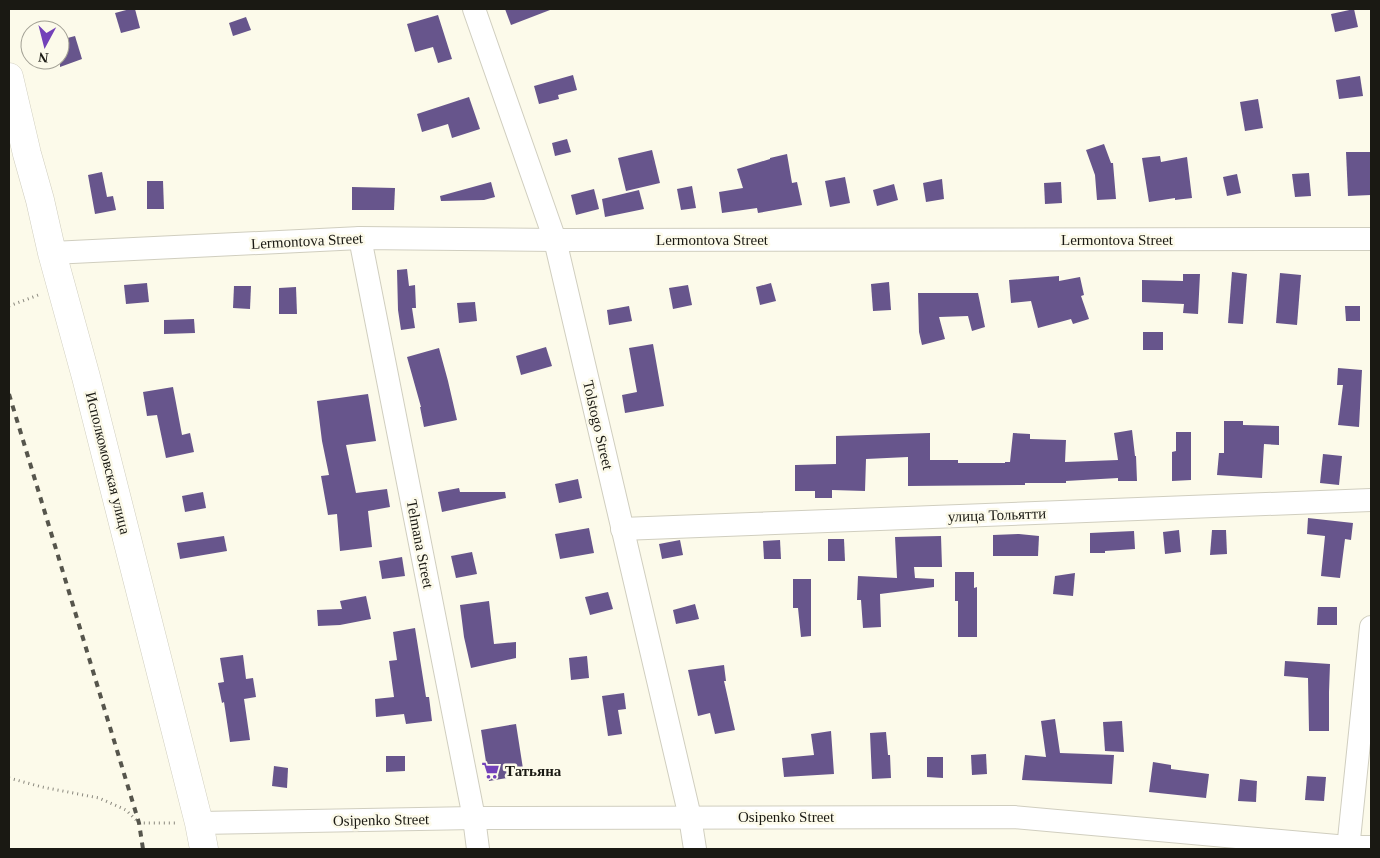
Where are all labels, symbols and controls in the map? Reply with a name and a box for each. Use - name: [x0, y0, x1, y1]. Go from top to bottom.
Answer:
- north arrow: [20, 20, 70, 70]
- text: N: [38, 49, 49, 65]
- street label: Lermontova Street: [251, 230, 364, 252]
- street label: Lermontova Street: [656, 232, 769, 248]
- street label: Lermontova Street: [1061, 232, 1174, 248]
- street label: Tolstogo Street: [580, 379, 616, 472]
- street label: Исполкомовская улица: [83, 390, 134, 536]
- street label: Telmana Street: [404, 498, 437, 591]
- street label: улица Тольятти: [948, 505, 1046, 525]
- supermarket icon: Татьяна: [481, 761, 501, 781]
- place label: Татьяна: [505, 763, 562, 779]
- street label: Osipenko Street: [738, 809, 835, 825]
- street label: Osipenko Street: [333, 811, 430, 829]

